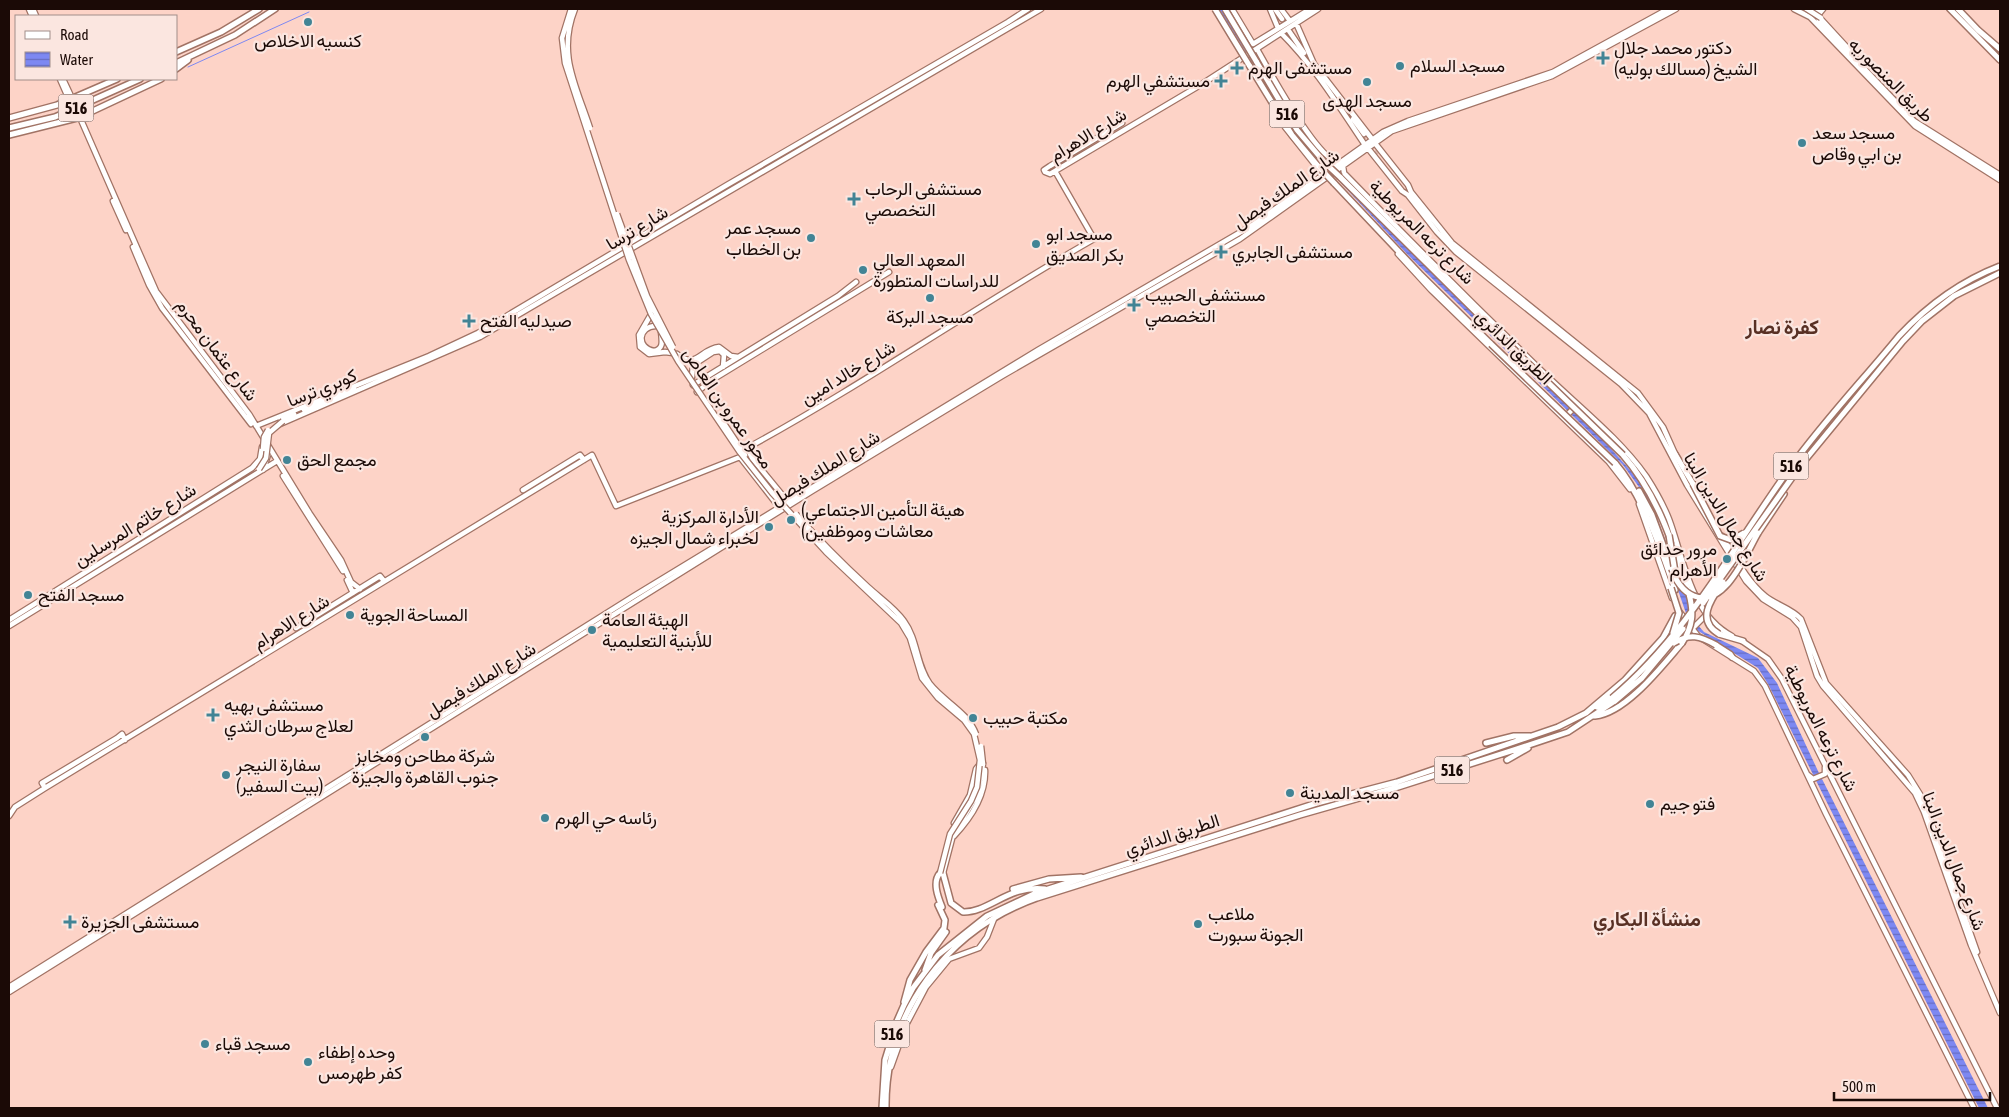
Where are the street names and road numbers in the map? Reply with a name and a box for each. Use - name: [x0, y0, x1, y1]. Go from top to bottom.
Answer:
- street label: طريق المنصوريه: [1844, 33, 1938, 127]
- road number: 516: [58, 95, 94, 122]
- road number: 516: [1270, 100, 1304, 128]
- street label: شارع الاهرام: [1045, 103, 1131, 167]
- street label: شارع الملك فيصل: [1228, 144, 1344, 235]
- street label: شارع ترعه المريوطية: [1364, 175, 1479, 290]
- street label: شارع ترسا: [602, 201, 673, 256]
- street label: شارع عثمان محرم: [171, 295, 263, 406]
- street label: الطريق الدائري: [1468, 305, 1557, 392]
- street label: شارع خالد امين: [797, 336, 900, 411]
- street label: محور عمرو بن العاص: [678, 343, 778, 473]
- street label: كوبري ترسا: [284, 364, 362, 416]
- street label: شارع الملك فيصل: [766, 425, 884, 511]
- street label: شارع جمال الدين البنا: [1678, 448, 1773, 586]
- road number: 516: [1774, 452, 1808, 480]
- street label: شارع خاتم المرسلين: [70, 479, 201, 572]
- street label: شارع الاهرام: [249, 590, 334, 655]
- street label: شارع الملك فيصل: [422, 637, 540, 723]
- street label: شارع ترعه المريوطية: [1779, 661, 1863, 796]
- road number: 516: [1434, 756, 1470, 784]
- street label: شارع جمال الدين البنا: [1917, 789, 1991, 934]
- street label: الطريق الدائري: [1122, 809, 1224, 865]
- road number: 516: [874, 1021, 910, 1048]

